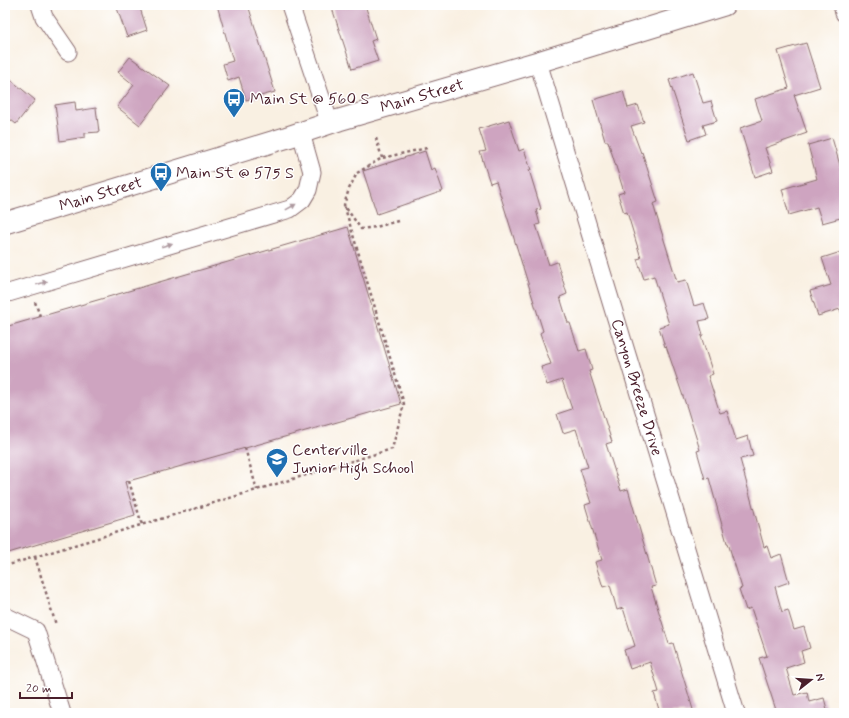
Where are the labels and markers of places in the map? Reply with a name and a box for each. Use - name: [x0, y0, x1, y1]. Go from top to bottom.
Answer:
- bus stop icon: Main St @ 560 S: [221, 86, 247, 119]
- place label: Main St @ 560 S: [250, 89, 369, 110]
- bus stop icon: Main St @ 575 S: [148, 160, 174, 193]
- place label: Main St @ 575 S: [176, 163, 294, 184]
- place label: Centerville Junior High School: [292, 440, 414, 480]
- school or university icon: Centerville Junior High School: [264, 446, 290, 479]

